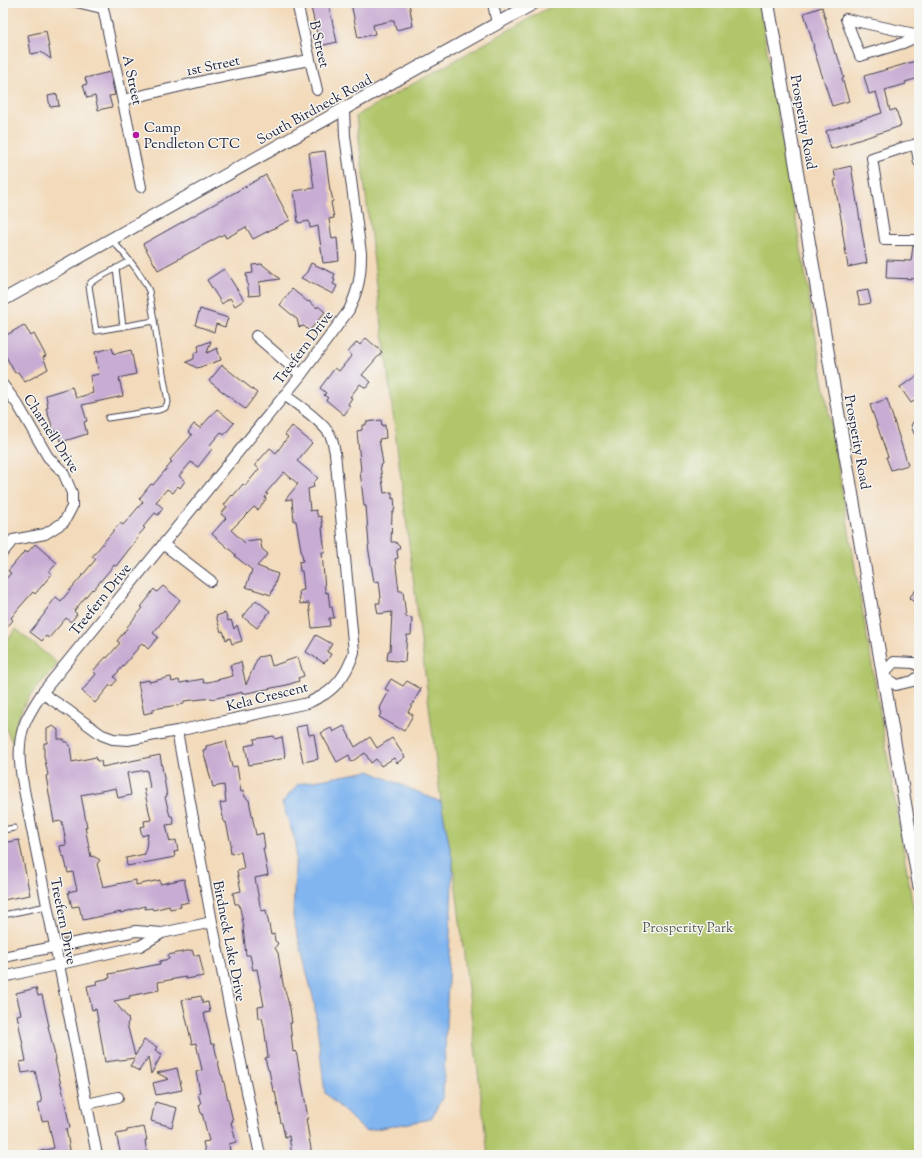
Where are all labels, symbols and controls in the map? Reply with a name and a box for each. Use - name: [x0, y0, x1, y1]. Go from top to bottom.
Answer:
- street label: B Street: [303, 19, 333, 70]
- street label: 1st Street: [185, 51, 242, 82]
- street label: A Street: [116, 54, 146, 107]
- street label: South Birdneck Road: [254, 71, 376, 151]
- street label: Prosperity Road: [784, 73, 820, 171]
- place label: Camp Pendleton CTC: [144, 119, 240, 155]
- marker: Camp Pendleton CTC: [131, 130, 141, 140]
- street label: Treefern Drive: [270, 307, 339, 389]
- street label: Charnell Drive: [17, 391, 83, 477]
- street label: Prosperity Road: [838, 393, 874, 491]
- street label: Treefern Drive: [66, 560, 137, 641]
- street label: Kela Crescent: [225, 678, 311, 718]
- street label: Treefern Drive: [44, 876, 80, 967]
- street label: Birdneck Lake Drive: [206, 879, 250, 1004]
- park label: Prosperity Park: [642, 919, 734, 939]

